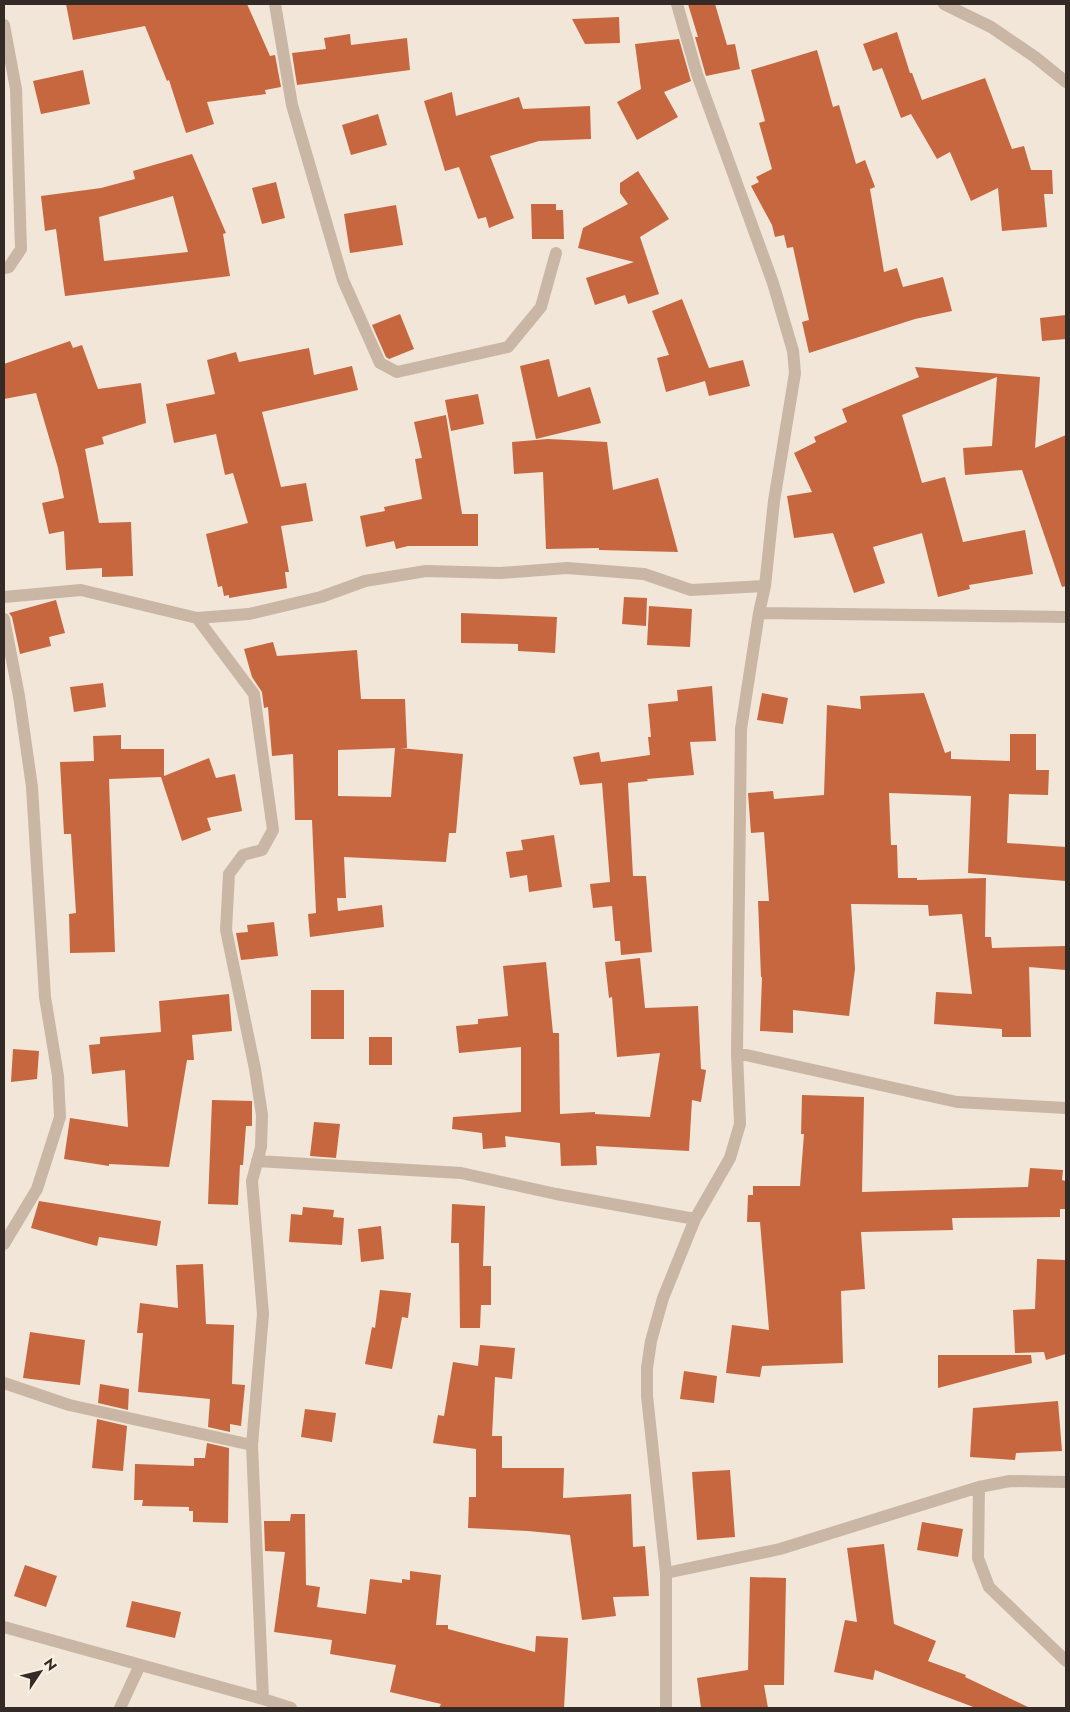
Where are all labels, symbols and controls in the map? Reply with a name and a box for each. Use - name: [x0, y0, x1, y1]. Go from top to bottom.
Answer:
- north arrow: [15, 1647, 65, 1697]
- text: N: [39, 1654, 62, 1675]

